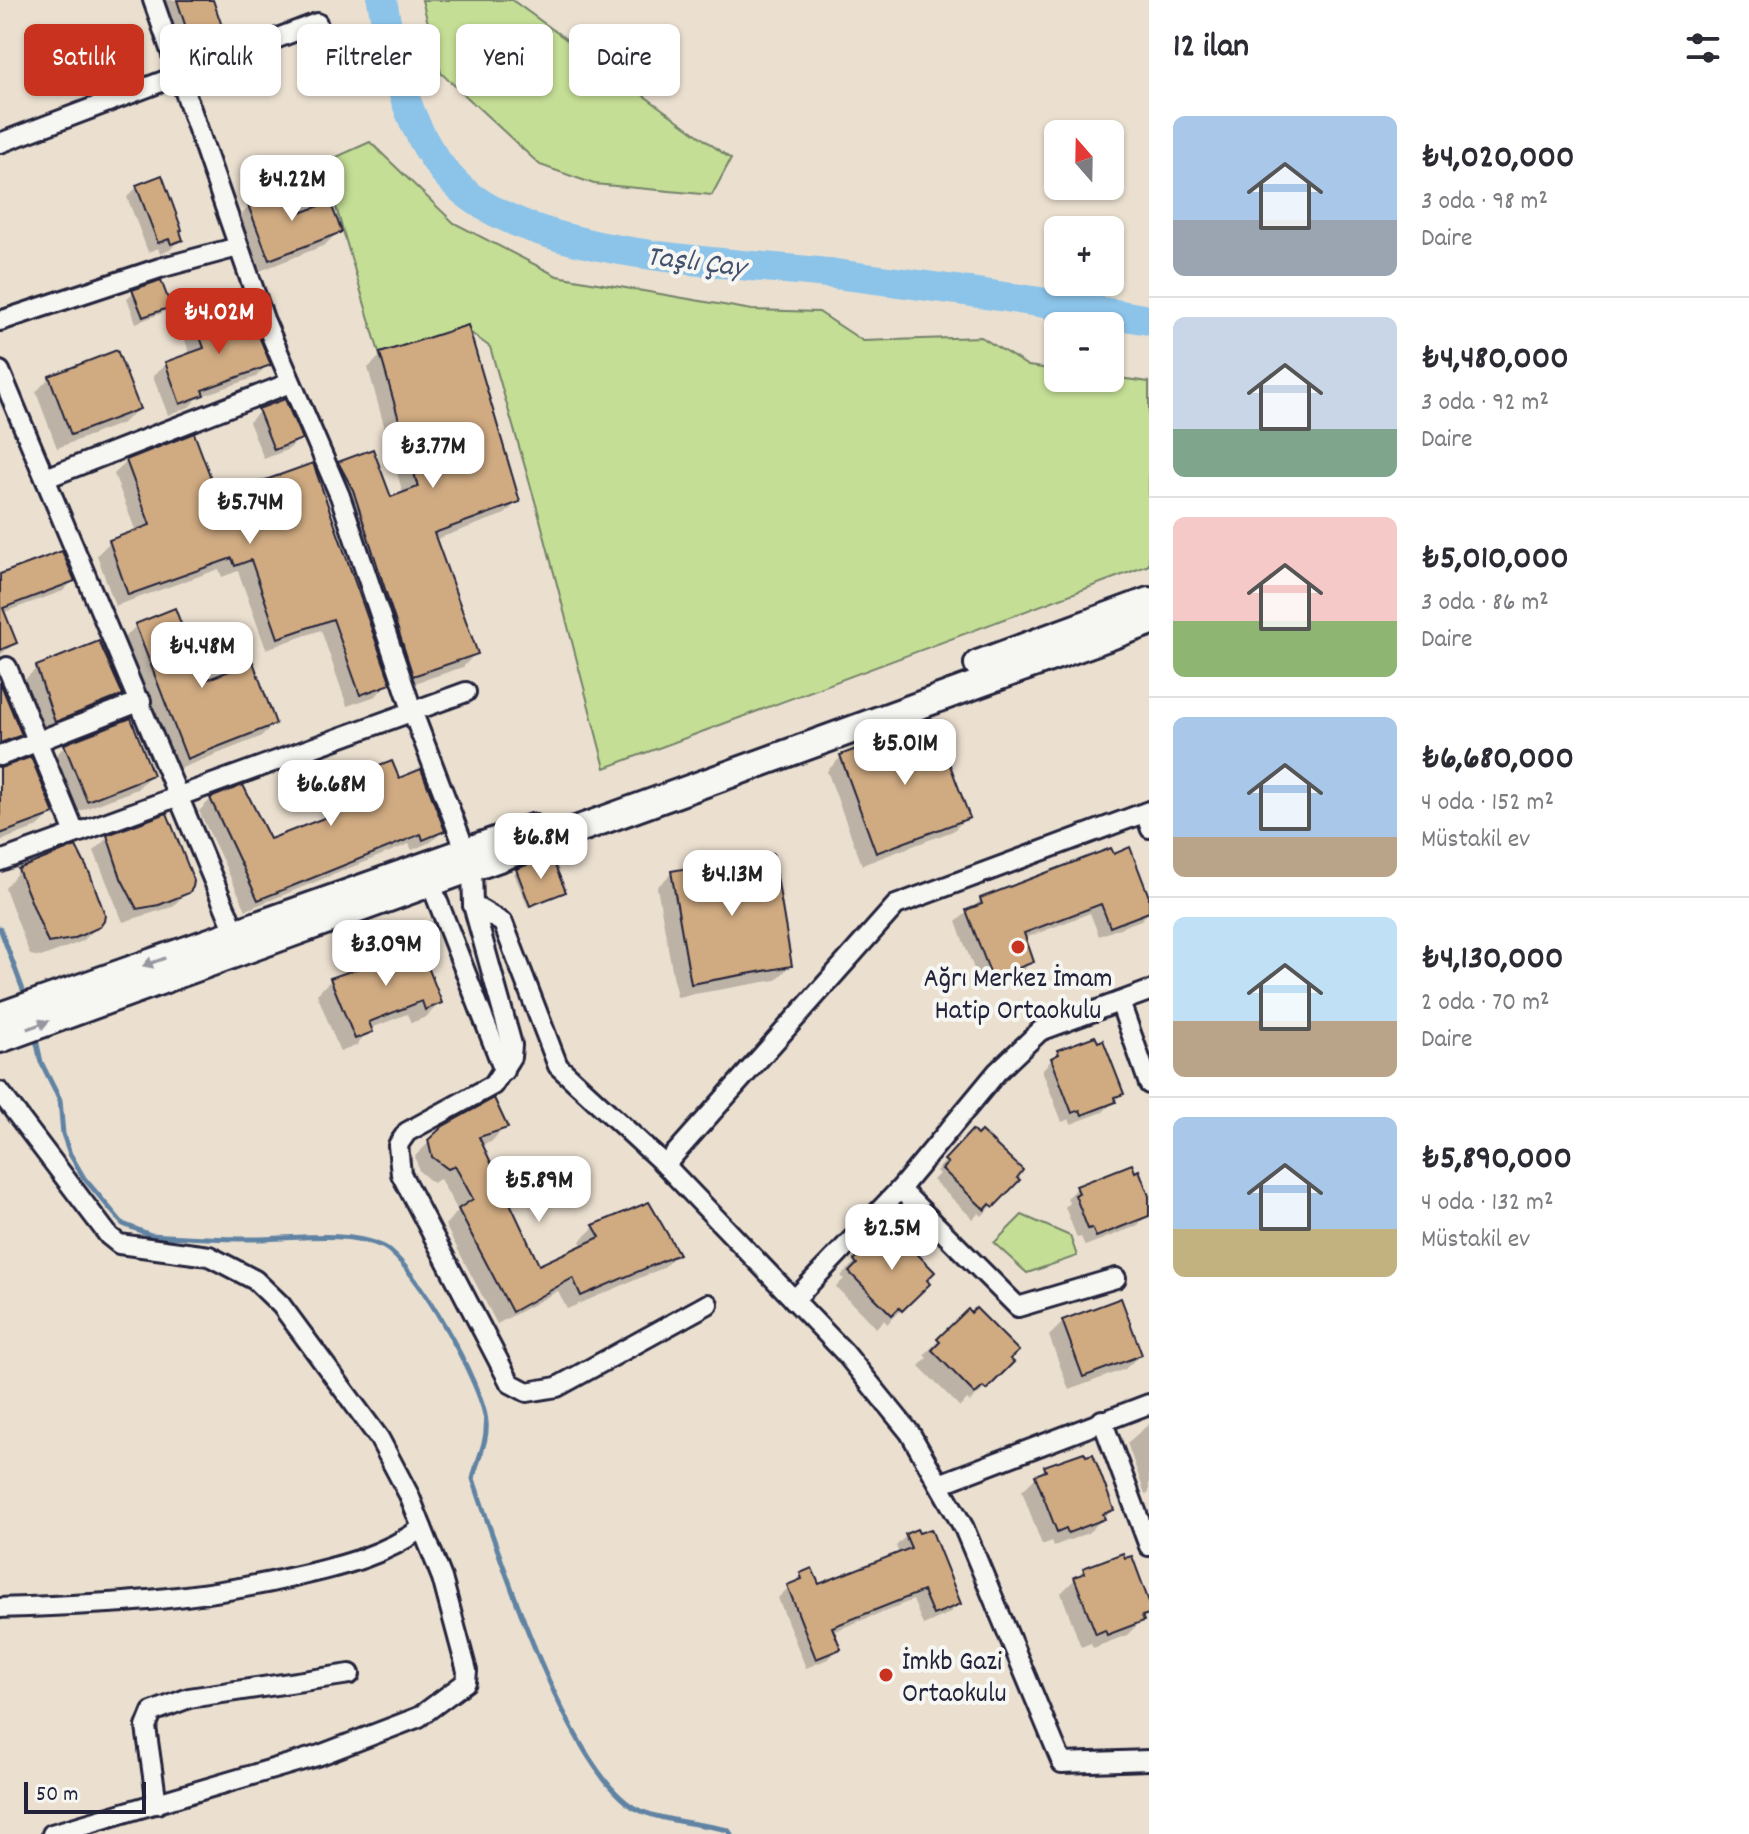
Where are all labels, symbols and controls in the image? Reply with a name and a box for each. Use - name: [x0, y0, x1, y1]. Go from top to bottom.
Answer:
- chip: Satılık: [24, 24, 144, 96]
- chip: Kiralık: [160, 24, 281, 96]
- chip: Filtreler: [297, 24, 440, 96]
- chip: Yeni: [456, 24, 553, 96]
- chip: Daire: [569, 24, 680, 96]
- text: 12 ilan: [1173, 24, 1249, 73]
- icon: filters: [1681, 26, 1725, 70]
- north arrow: [1044, 120, 1124, 200]
- map controls: [1044, 120, 1124, 392]
- text: ₺4,020,000: [1421, 135, 1574, 184]
- icon: home: [1237, 148, 1333, 244]
- pin: ₺4.22M: [227, 155, 357, 223]
- text: ₺4.22M: [258, 162, 326, 199]
- text: 3 oda · 98 m²: [1421, 184, 1548, 221]
- button: +: [1044, 216, 1124, 296]
- text: Daire: [1421, 221, 1472, 258]
- water label: Taşlı Çay: [644, 237, 751, 292]
- pin: ₺4.02M: [154, 288, 284, 356]
- text: ₺4.02M: [184, 295, 254, 332]
- button: −: [1044, 312, 1124, 392]
- text: ₺4,480,000: [1421, 336, 1569, 385]
- icon: home: [1237, 349, 1333, 445]
- text: 3 oda · 92 m²: [1421, 385, 1549, 422]
- pin: ₺3.77M: [368, 422, 498, 490]
- text: Daire: [1421, 422, 1472, 459]
- text: ₺3.77M: [400, 429, 466, 466]
- pin: ₺5.74M: [185, 478, 315, 546]
- text: ₺5.74M: [217, 485, 283, 522]
- text: ₺5,010,000: [1421, 536, 1569, 585]
- icon: home: [1237, 549, 1333, 645]
- text: 3 oda · 86 m²: [1421, 585, 1549, 622]
- pin: ₺4.48M: [137, 622, 267, 690]
- text: Daire: [1421, 622, 1472, 659]
- text: ₺4.48M: [169, 629, 235, 666]
- pin: ₺5.01M: [840, 719, 970, 787]
- text: ₺5.01M: [872, 726, 938, 763]
- text: ₺6,680,000: [1421, 736, 1574, 785]
- icon: home: [1237, 749, 1333, 845]
- pin: ₺6.68M: [266, 760, 396, 828]
- text: ₺6.68M: [296, 767, 366, 804]
- text: 4 oda · 152 m²: [1421, 785, 1554, 822]
- pin: ₺6.8M: [485, 813, 597, 881]
- text: ₺6.8M: [512, 820, 570, 857]
- text: Müstakil ev: [1421, 822, 1530, 859]
- pin: ₺4.13M: [667, 850, 797, 918]
- text: ₺4.13M: [701, 857, 763, 894]
- pin: ₺3.09M: [321, 920, 451, 988]
- text: ₺3.09M: [350, 927, 422, 964]
- text: ₺4,130,000: [1421, 936, 1564, 985]
- marker: Ağrı Merkez İmam Hatip Ortaokulu: [1009, 938, 1027, 956]
- icon: home: [1237, 949, 1333, 1045]
- one-way arrow: [142, 956, 166, 969]
- place label: Ağrı Merkez İmam Hatip Ortaokulu: [924, 961, 1112, 1033]
- text: 2 oda · 70 m²: [1421, 985, 1550, 1022]
- one-way arrow: [26, 1018, 50, 1031]
- text: Daire: [1421, 1022, 1472, 1059]
- text: ₺5,890,000: [1421, 1136, 1572, 1185]
- icon: home: [1237, 1149, 1333, 1245]
- pin: ₺5.89M: [474, 1156, 604, 1224]
- text: ₺5.89M: [505, 1163, 573, 1200]
- text: 4 oda · 132 m²: [1421, 1185, 1553, 1222]
- pin: ₺2.5M: [836, 1204, 948, 1272]
- text: ₺2.5M: [863, 1211, 921, 1248]
- text: Müstakil ev: [1421, 1222, 1530, 1259]
- place label: İmkb Gazi Ortaokulu: [902, 1644, 1007, 1716]
- marker: İmkb Gazi Ortaokulu: [877, 1666, 895, 1684]
- scale bar: [24, 1778, 146, 1814]
- text: 50 m: [36, 1780, 78, 1811]

